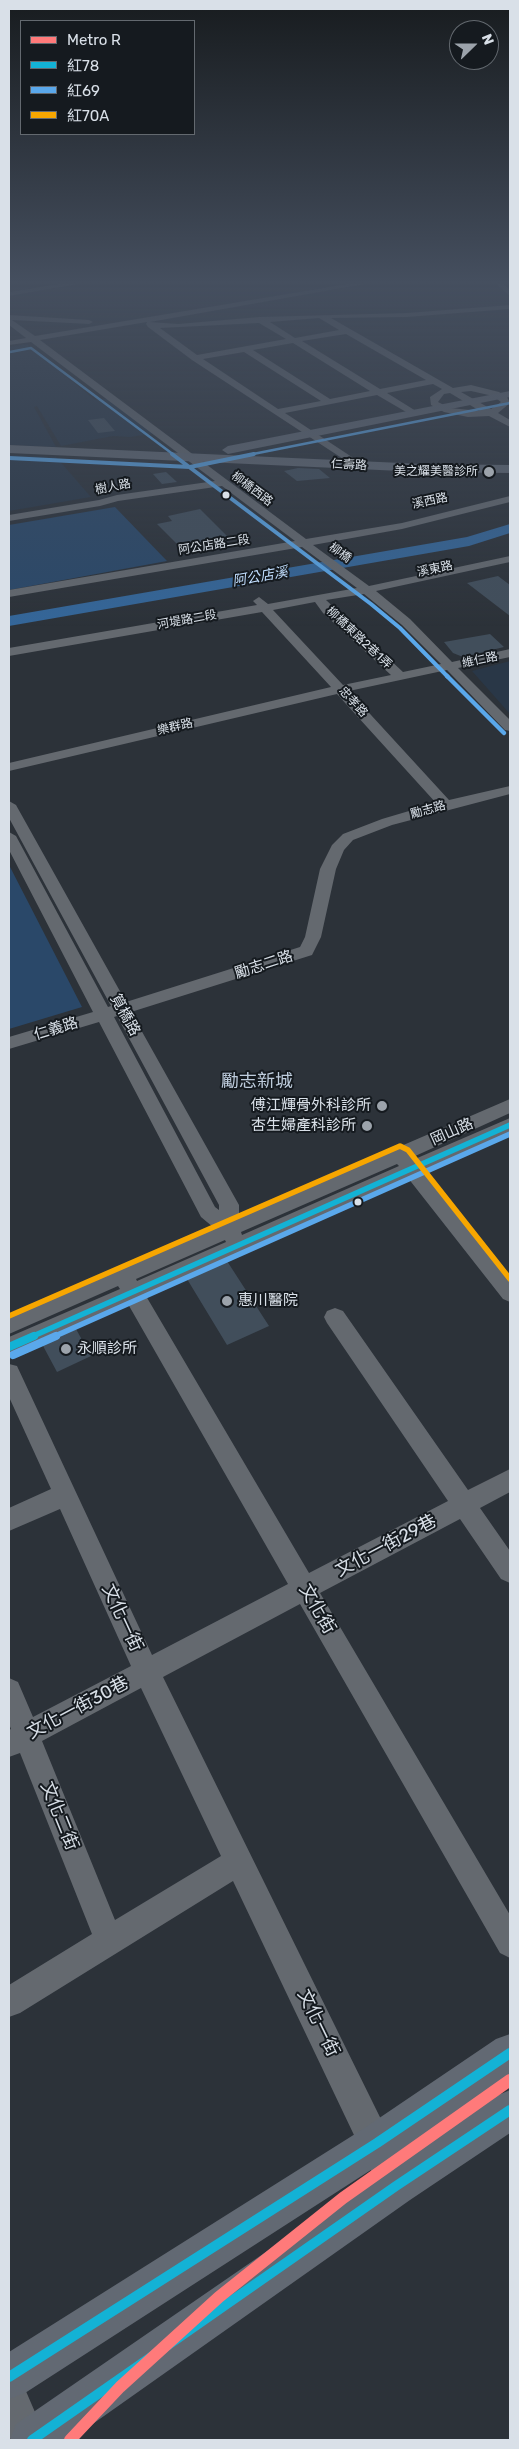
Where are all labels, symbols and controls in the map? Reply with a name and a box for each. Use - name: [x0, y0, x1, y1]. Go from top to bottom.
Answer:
- legend: [20, 20, 195, 135]
- north arrow: [449, 20, 499, 70]
- text: Metro R: [67, 31, 121, 49]
- text: N: [478, 32, 497, 47]
- text: 紅78: [67, 57, 99, 75]
- text: 紅69: [67, 82, 100, 100]
- text: 紅70A: [67, 107, 109, 125]
- street label: 仁壽路: [331, 457, 367, 473]
- place label: 美之耀美醫診所: [394, 465, 478, 479]
- marker: 美之耀美醫診所: [482, 465, 496, 479]
- street label: 柳橋西路: [228, 469, 276, 509]
- street label: 樹人路: [94, 476, 132, 498]
- unlabelled marker: [221, 490, 231, 500]
- street label: 溪西路: [411, 490, 449, 512]
- street label: 阿公店路二段: [177, 532, 251, 558]
- street label: 柳橋: [326, 540, 354, 566]
- street label: 溪東路: [416, 558, 454, 580]
- water label: 阿公店溪: [231, 564, 289, 590]
- street label: 柳橋東路2巷1弄: [323, 604, 395, 672]
- street label: 河堤路二段: [156, 608, 218, 632]
- street label: 維仁路: [461, 649, 499, 671]
- street label: 忠孝路: [336, 684, 370, 720]
- street label: 樂群路: [156, 716, 194, 738]
- street label: 勵志路: [409, 798, 447, 822]
- street label: 勵志二路: [233, 947, 295, 983]
- street label: 筧橋路: [106, 991, 144, 1039]
- street label: 仁義路: [32, 1014, 80, 1044]
- district label: 勵志新城: [221, 1071, 293, 1093]
- place label: 傅江輝骨外科診所: [251, 1097, 371, 1115]
- marker: 傅江輝骨外科診所: [375, 1099, 389, 1113]
- street label: 岡山路: [428, 1115, 476, 1149]
- place label: 杏生婦產科診所: [251, 1117, 356, 1135]
- marker: 杏生婦產科診所: [360, 1119, 374, 1133]
- unlabelled marker: [353, 1197, 363, 1207]
- place label: 惠川醫院: [238, 1292, 298, 1310]
- marker: 惠川醫院: [220, 1294, 234, 1308]
- place label: 永順診所: [77, 1340, 137, 1358]
- marker: 永順診所: [59, 1342, 73, 1356]
- street label: 文化一街29巷: [332, 1510, 440, 1582]
- street label: 文化街: [294, 1580, 340, 1638]
- street label: 文化一街: [97, 1581, 147, 1655]
- street label: 文化一街30巷: [23, 1672, 133, 1744]
- street label: 文化二街: [36, 1779, 82, 1853]
- street label: 文化一街: [293, 1986, 343, 2060]

